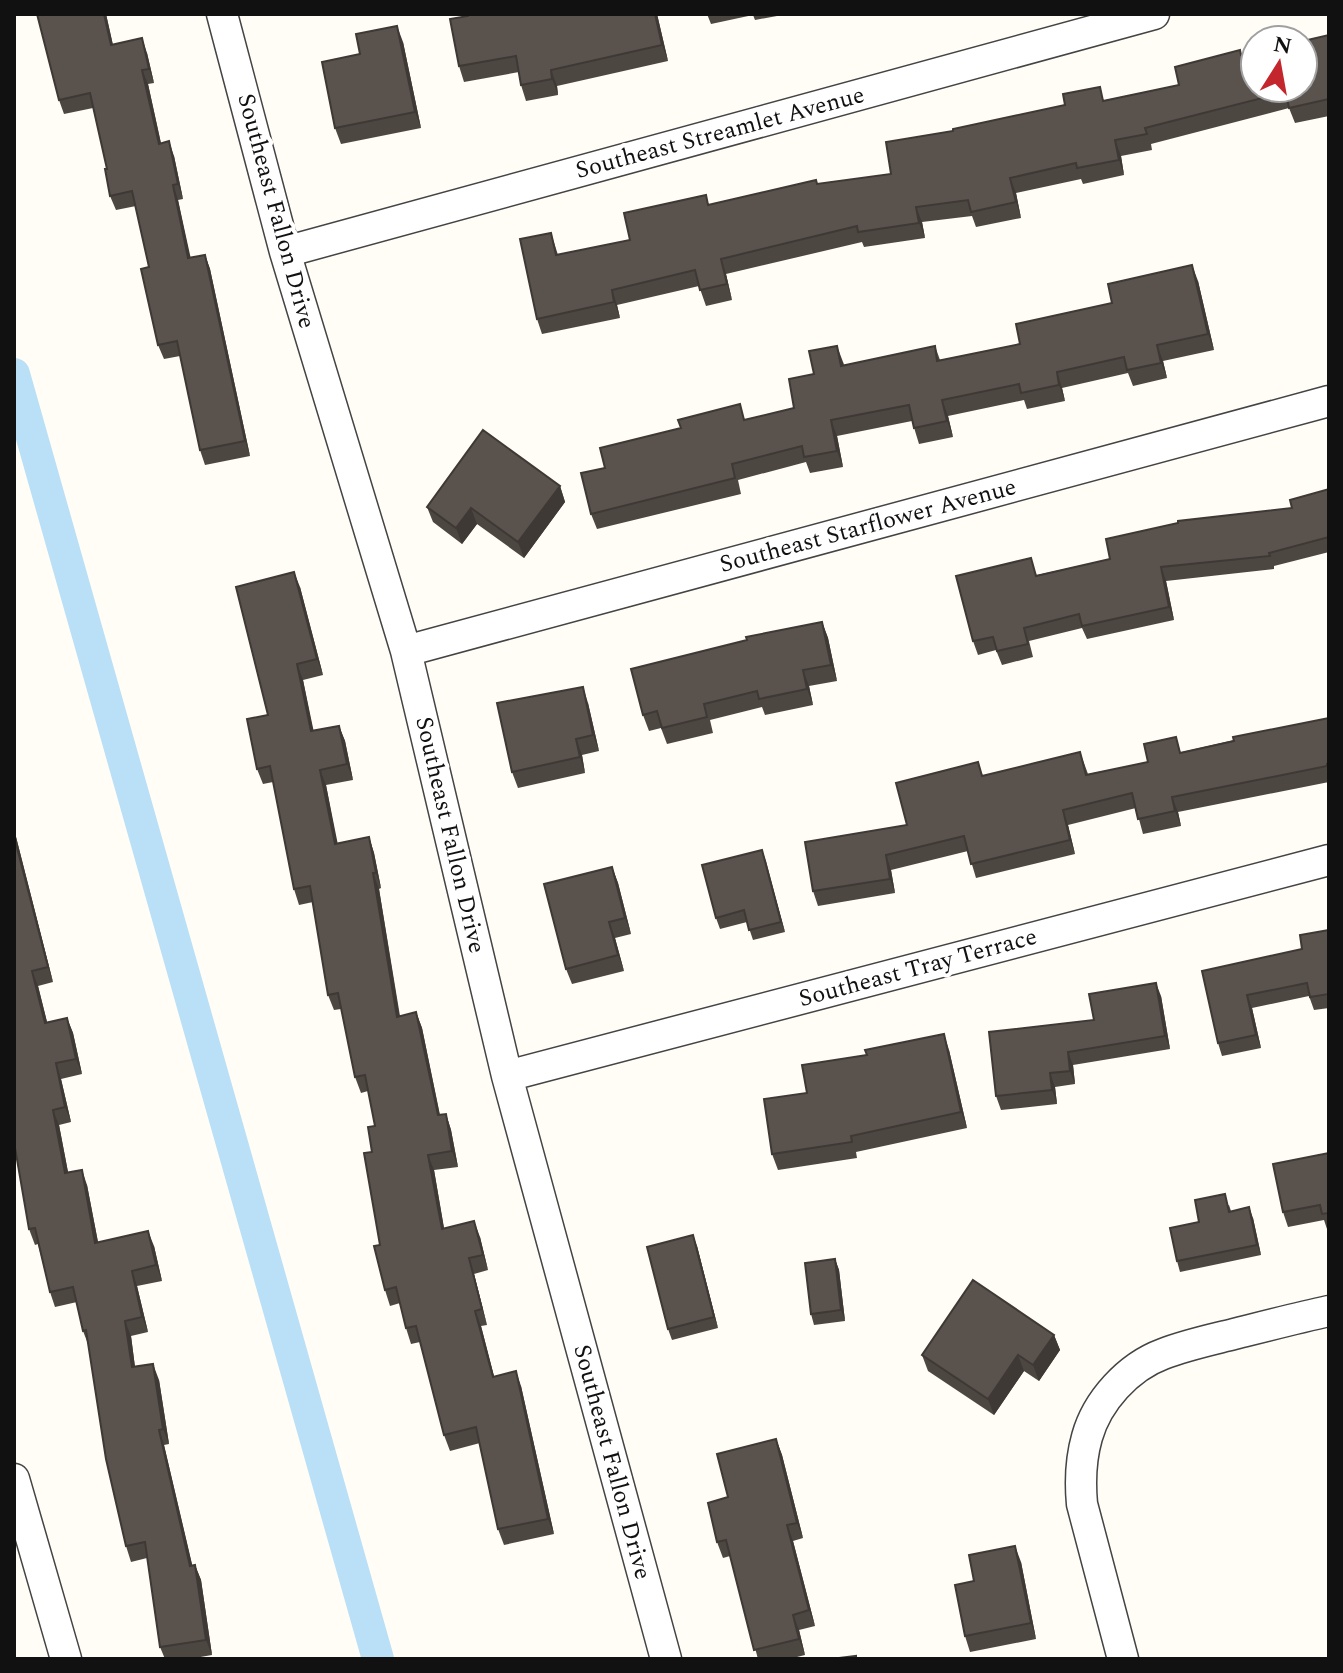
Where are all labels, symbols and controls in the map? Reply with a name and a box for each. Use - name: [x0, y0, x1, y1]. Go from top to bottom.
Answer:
- north arrow: [1239, 24, 1319, 104]
- text: N: [1271, 28, 1295, 64]
- street label: Southeast Streamlet Avenue: [571, 77, 869, 189]
- street label: Southeast Fallon Drive: [227, 90, 325, 332]
- street label: Southeast Starflower Avenue: [716, 469, 1020, 583]
- street label: Southeast Fallon Drive: [405, 713, 495, 957]
- street label: Southeast Tray Terrace: [795, 919, 1041, 1017]
- street label: Southeast Fallon Drive: [563, 1341, 661, 1583]

